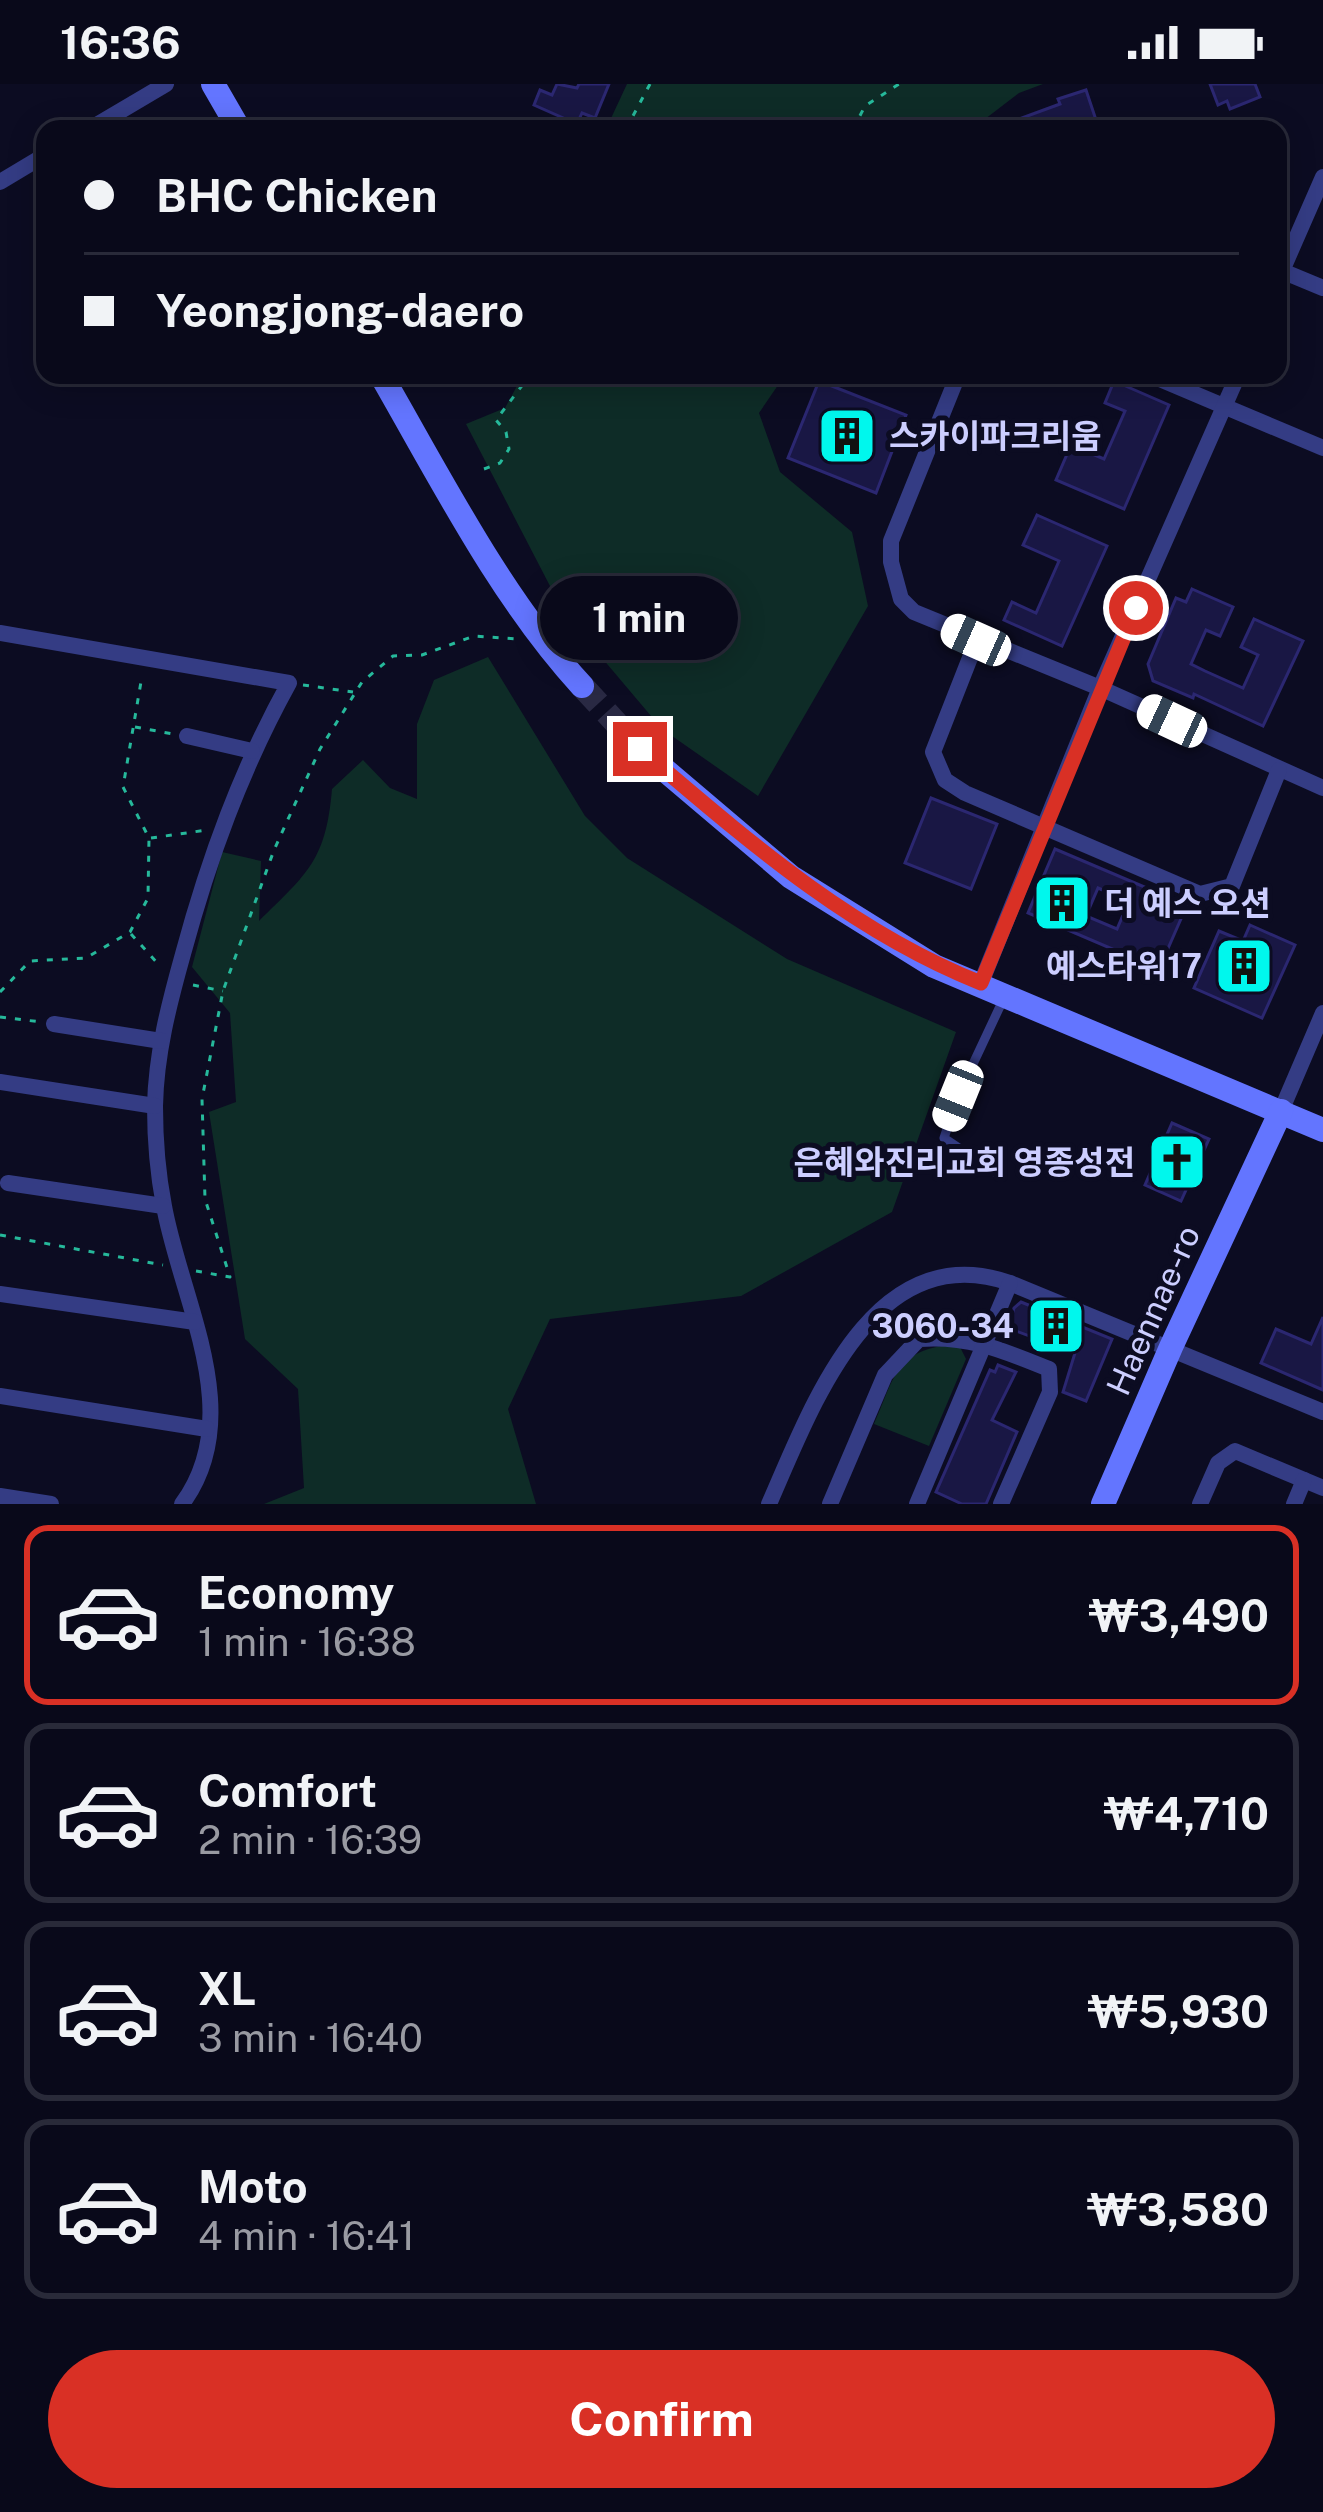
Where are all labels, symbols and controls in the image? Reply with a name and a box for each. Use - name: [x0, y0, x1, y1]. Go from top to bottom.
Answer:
- text: 16:36: [60, 16, 181, 69]
- text: BHC Chicken: [156, 169, 438, 222]
- text: Yeongjong-daero: [156, 284, 524, 337]
- building icon: 스카이파크리움: [816, 405, 878, 467]
- place label: 스카이파크리움: [889, 417, 1102, 455]
- callout: 1 min: [541, 575, 739, 659]
- route start: [1109, 581, 1163, 635]
- text: 1 min: [592, 595, 686, 641]
- car: [936, 609, 1016, 671]
- car: [1132, 689, 1212, 753]
- route end: [613, 722, 667, 776]
- building icon: 더 예스 오션: [1031, 872, 1093, 934]
- place label: 더 예스 오션: [1104, 884, 1271, 922]
- building icon: 예스타워17: [1213, 935, 1275, 997]
- place label: 예스타워17: [1046, 947, 1202, 985]
- car: [928, 1056, 988, 1136]
- church icon: 은혜와진리교회 영종성전: [1146, 1131, 1208, 1193]
- place label: 은혜와진리교회 영종성전: [794, 1143, 1135, 1181]
- street label: Haennae-ro: [1099, 1220, 1207, 1400]
- building icon: 3060-34: [1025, 1295, 1087, 1357]
- place label: 3060-34: [872, 1307, 1014, 1345]
- icon: car: [54, 1561, 162, 1669]
- text: Economy: [198, 1566, 394, 1619]
- text: ₩3,490: [1088, 1589, 1269, 1642]
- text: 1 min · 16:38: [198, 1619, 416, 1665]
- icon: car: [54, 1759, 162, 1867]
- text: Comfort: [198, 1764, 377, 1817]
- text: ₩4,710: [1104, 1787, 1269, 1840]
- text: 2 min · 16:39: [198, 1817, 422, 1863]
- icon: car: [54, 1957, 162, 2065]
- text: XL: [198, 1962, 256, 2015]
- text: ₩5,930: [1088, 1985, 1269, 2038]
- text: 3 min · 16:40: [198, 2015, 423, 2061]
- icon: car: [54, 2155, 162, 2263]
- text: Moto: [198, 2160, 308, 2213]
- text: ₩3,580: [1087, 2183, 1269, 2236]
- text: 4 min · 16:41: [198, 2213, 415, 2259]
- button: Confirm: [48, 2350, 1275, 2488]

